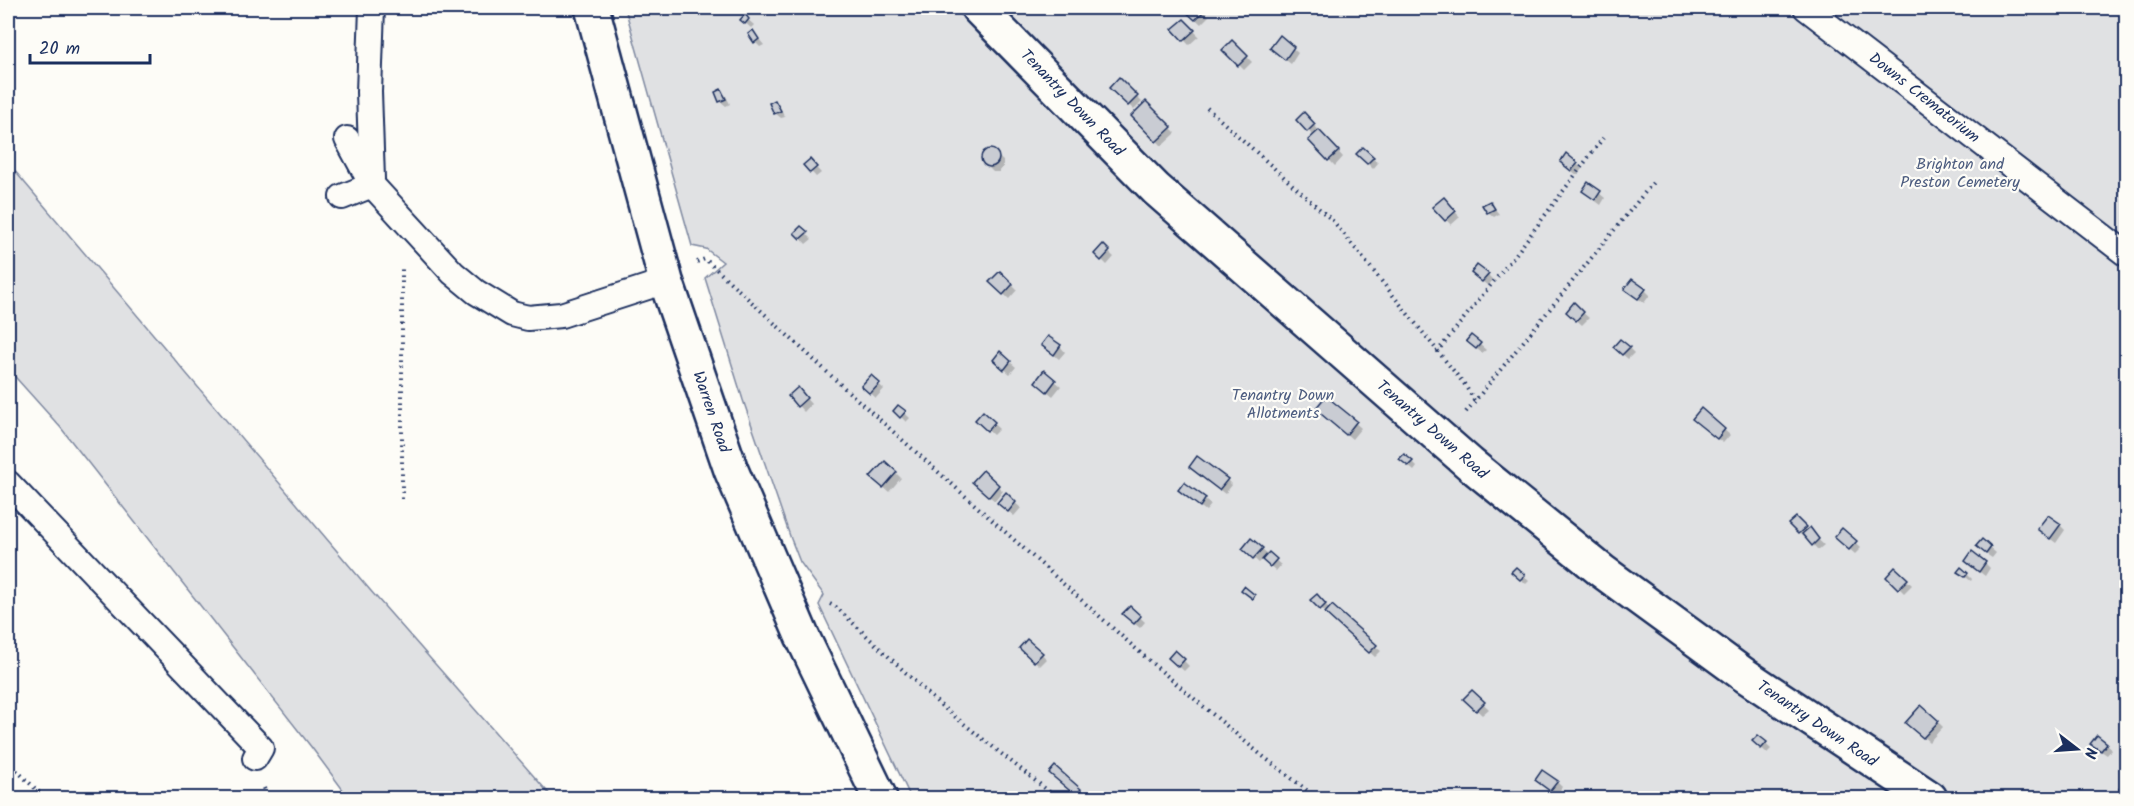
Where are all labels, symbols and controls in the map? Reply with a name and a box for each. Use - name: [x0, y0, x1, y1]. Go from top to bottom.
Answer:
- scale bar: [30, 27, 150, 65]
- text: 20 m: [39, 35, 80, 64]
- street label: Tenantry Down Road: [1014, 44, 1131, 163]
- street label: Downs Crematorium: [1863, 46, 1985, 150]
- park label: Brighton and Preston Cemetery: [1900, 152, 2020, 195]
- street label: Warren Road: [685, 368, 737, 457]
- street label: Tenantry Down Road: [1371, 374, 1494, 486]
- park label: Tenantry Down Allotments: [1232, 383, 1334, 426]
- street label: Tenantry Down Road: [1752, 674, 1883, 774]
- north arrow: [2047, 719, 2107, 779]
- text: N: [2076, 744, 2103, 761]

